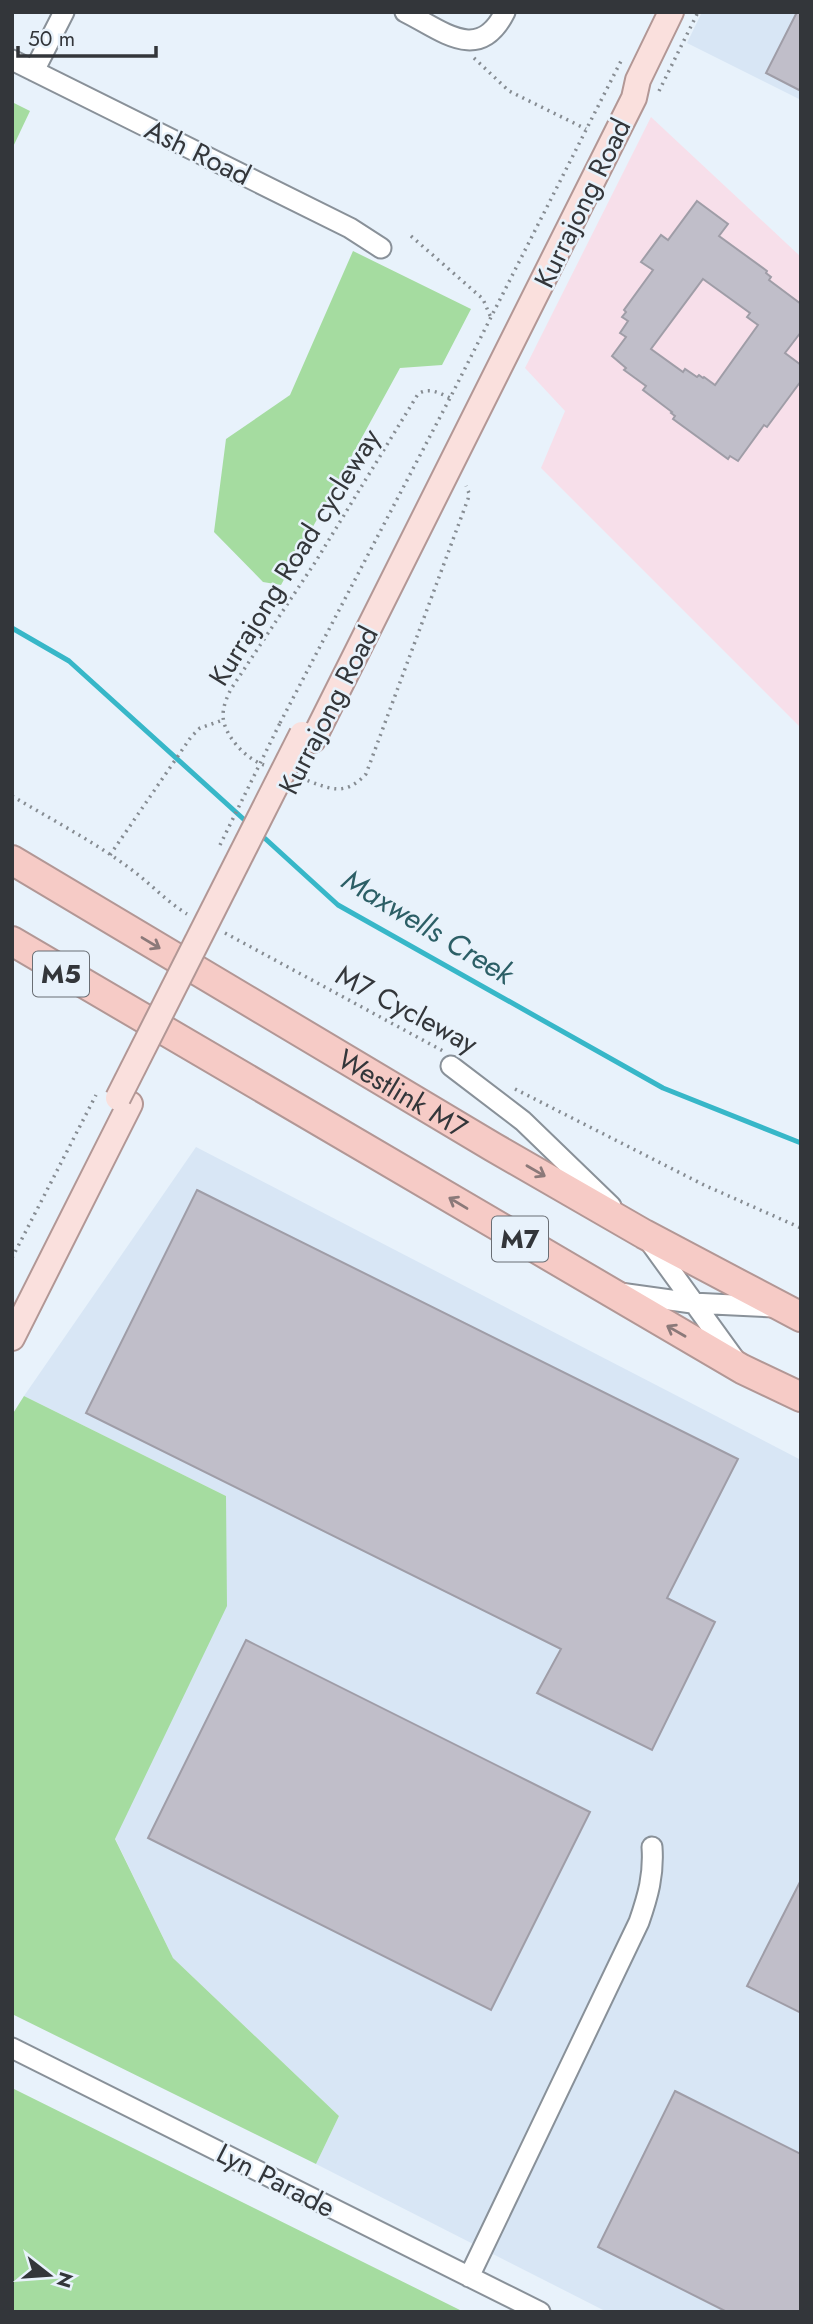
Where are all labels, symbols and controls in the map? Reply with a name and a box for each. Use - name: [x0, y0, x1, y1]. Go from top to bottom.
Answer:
- scale bar: [18, 14, 156, 58]
- text: 50 m: [28, 24, 75, 54]
- street label: Ash Road: [138, 109, 258, 196]
- street label: Kurrajong Road: [524, 111, 641, 295]
- street label: Kurrajong Road cycleway: [199, 420, 391, 694]
- street label: Kurrajong Road: [268, 619, 389, 802]
- water label: Maxwells Creek: [334, 858, 523, 995]
- one-way arrow: [140, 936, 160, 950]
- road number: M5: [33, 951, 89, 996]
- street label: M7 Cycleway: [329, 955, 486, 1064]
- street label: Westlink M7: [330, 1039, 475, 1148]
- one-way arrow: [526, 1165, 546, 1179]
- one-way arrow: [449, 1196, 469, 1210]
- road number: M7: [492, 1216, 548, 1262]
- one-way arrow: [666, 1324, 686, 1338]
- street label: Lyn Parade: [209, 2133, 342, 2228]
- north arrow: [14, 2240, 84, 2310]
- text: N: [50, 2269, 80, 2291]

